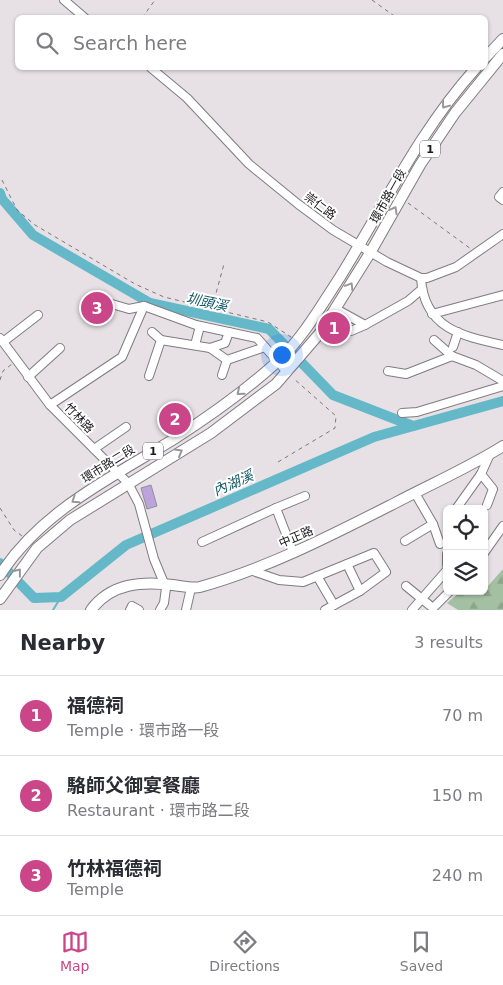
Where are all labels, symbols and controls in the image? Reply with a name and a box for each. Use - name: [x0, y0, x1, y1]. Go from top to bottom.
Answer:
- search box: [15, 15, 488, 70]
- icon: search: [33, 29, 61, 57]
- text: Search here: [73, 32, 187, 54]
- one-way arrow: [442, 99, 451, 109]
- road number: 1: [420, 140, 440, 158]
- street label: 環市路一段: [367, 166, 409, 226]
- street label: 崇仁路: [301, 190, 339, 222]
- one-way arrow: [388, 207, 398, 216]
- one-way arrow: [344, 283, 353, 292]
- pin: 3: [81, 289, 113, 327]
- water label: 圳頭溪: [185, 290, 231, 315]
- pin: 1: [318, 309, 350, 347]
- your location: [269, 342, 295, 368]
- one-way arrow: [237, 387, 246, 395]
- street label: 竹林路: [61, 400, 97, 436]
- pin: 2: [159, 400, 191, 438]
- street label: 環市路二段: [79, 442, 137, 486]
- road number: 1: [143, 442, 163, 460]
- one-way arrow: [174, 448, 183, 458]
- water label: 內湖溪: [211, 466, 257, 499]
- one-way arrow: [71, 494, 80, 503]
- map controls: [443, 505, 488, 595]
- button: locate: [443, 505, 488, 550]
- street label: 中正路: [277, 524, 315, 550]
- button: layers: [443, 550, 488, 595]
- one-way arrow: [12, 569, 20, 578]
- text: Nearby: [20, 631, 105, 655]
- text: 3 results: [414, 633, 483, 652]
- text: 福德祠: [67, 694, 124, 716]
- text: 1: [30, 706, 42, 725]
- text: 70 m: [442, 706, 483, 725]
- text: Temple · 環市路一段: [67, 721, 219, 740]
- text: 駱師父御宴餐廳: [67, 774, 200, 796]
- text: 2: [30, 786, 42, 805]
- text: 150 m: [432, 786, 483, 805]
- text: Restaurant · 環市路二段: [67, 801, 250, 820]
- text: 竹林福德祠: [67, 857, 162, 879]
- text: 3: [30, 866, 42, 885]
- text: 240 m: [432, 866, 483, 885]
- text: Temple: [67, 880, 124, 899]
- tab: Map: [60, 928, 89, 974]
- tab: Directions: [209, 928, 280, 974]
- tab: Saved: [400, 928, 443, 974]

